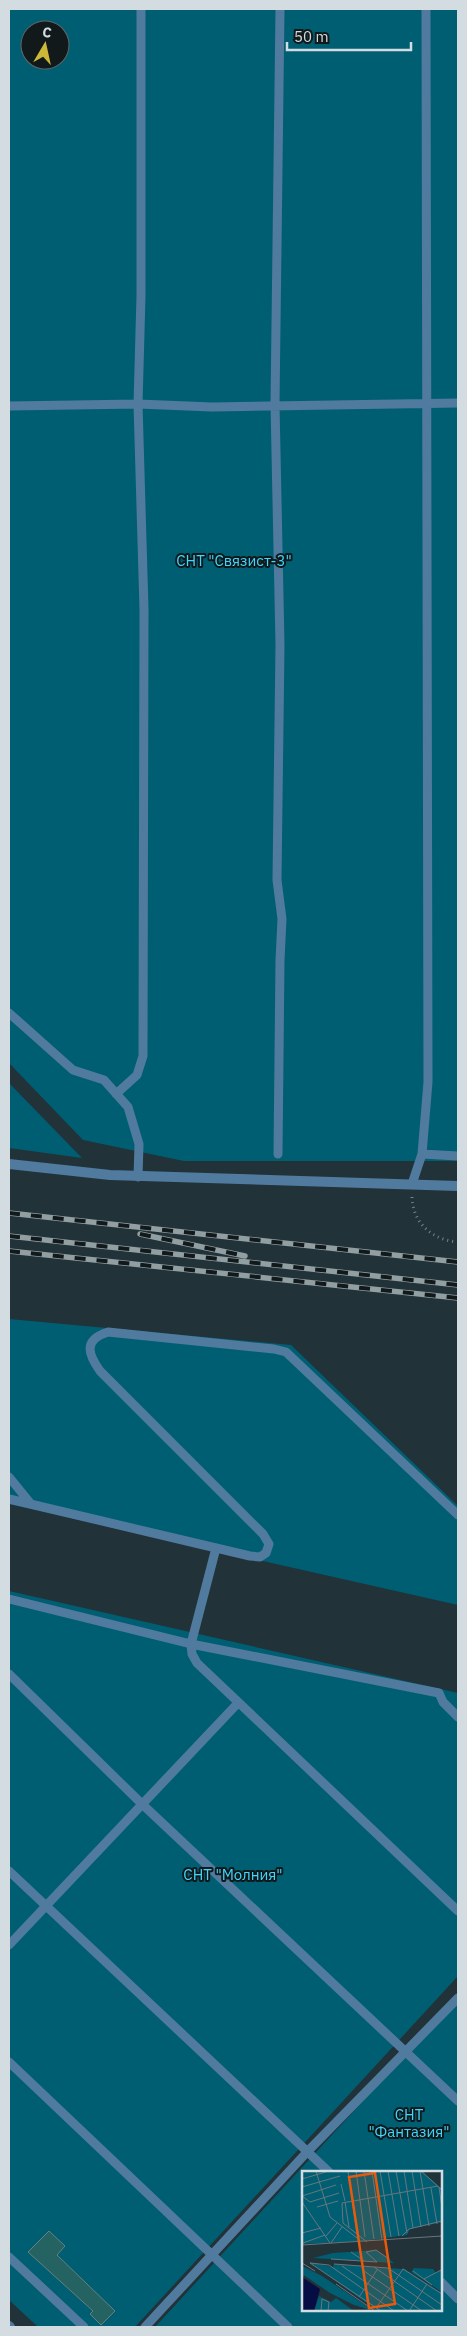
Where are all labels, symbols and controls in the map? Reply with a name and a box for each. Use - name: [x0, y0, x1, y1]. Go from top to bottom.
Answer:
- north arrow: [20, 20, 70, 70]
- scale bar: [287, 20, 411, 52]
- text: С: [41, 23, 53, 42]
- text: 50 m: [294, 27, 329, 46]
- park label: СНТ "Связист-3": [176, 551, 292, 570]
- park label: СНТ "Молния": [183, 1865, 283, 1884]
- park label: СНТ "Фантазия": [368, 2105, 450, 2141]
- inset map: [302, 2171, 442, 2311]

